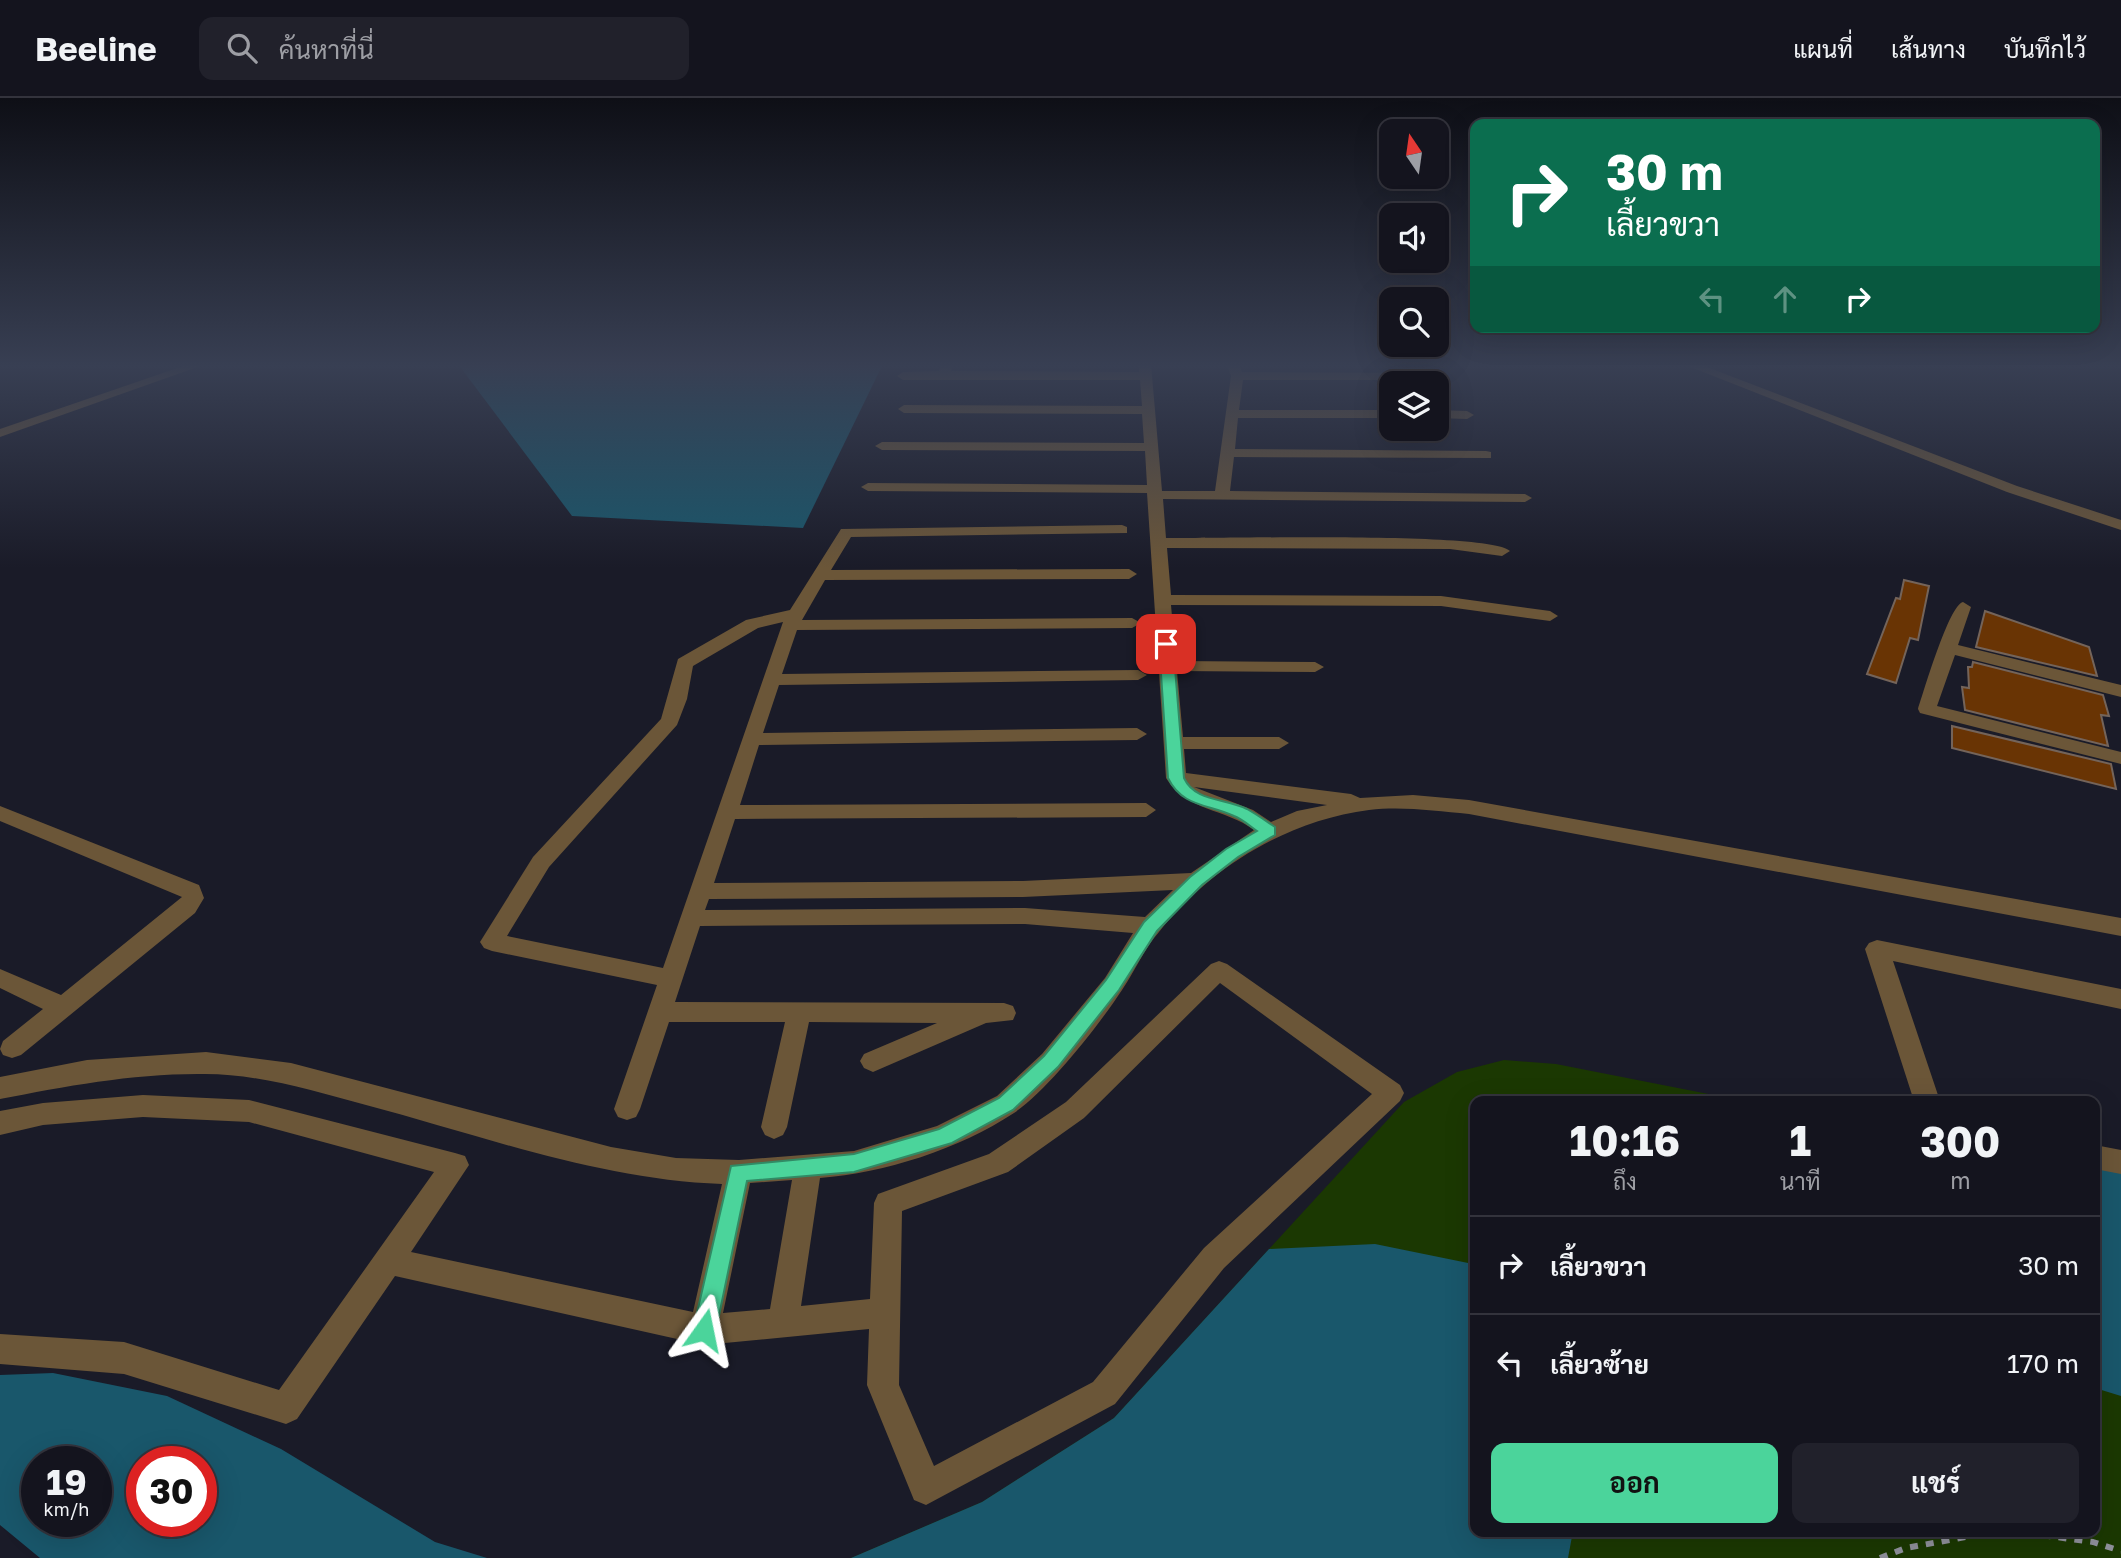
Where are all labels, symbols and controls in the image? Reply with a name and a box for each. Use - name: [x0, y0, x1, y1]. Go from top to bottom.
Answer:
- search box: [199, 17, 689, 80]
- text: Beeline: [35, 29, 157, 68]
- icon: search: [223, 29, 261, 67]
- text: ค้นหาที่นี่: [279, 34, 374, 65]
- text: แผนที่: [1793, 34, 1853, 63]
- text: เส้นทาง: [1891, 34, 1966, 63]
- text: บันทึกไว้: [2004, 34, 2086, 63]
- north arrow: [1379, 119, 1449, 189]
- map controls: [1379, 119, 1449, 441]
- text: 30 m: [1606, 142, 1723, 201]
- icon: right: [1491, 147, 1582, 238]
- button: sound: [1379, 203, 1449, 273]
- text: เลี้ยวขวา: [1606, 205, 1720, 243]
- icon: left: [1693, 280, 1731, 318]
- icon: ahead: [1766, 280, 1804, 318]
- icon: right: [1839, 280, 1877, 318]
- button: search: [1379, 287, 1449, 357]
- button: layers: [1379, 371, 1449, 441]
- pin: [1136, 614, 1196, 674]
- icon: arrive: [1147, 625, 1185, 663]
- text: 10:16: [1570, 1115, 1680, 1165]
- text: 1: [1789, 1115, 1811, 1165]
- text: 300: [1920, 1116, 2000, 1166]
- text: m: [1950, 1166, 1970, 1194]
- text: ถึง: [1613, 1167, 1637, 1195]
- text: นาที: [1780, 1167, 1821, 1195]
- icon: right: [1491, 1246, 1529, 1284]
- text: 30 m: [2018, 1250, 2079, 1281]
- text: เลี้ยวขวา: [1550, 1251, 1647, 1282]
- position arrow: [667, 1293, 741, 1367]
- icon: left: [1491, 1344, 1529, 1382]
- text: 170 m: [2007, 1348, 2079, 1379]
- text: เลี้ยวซ้าย: [1550, 1349, 1649, 1380]
- button: ออก: [1491, 1443, 1778, 1523]
- button: แชร์: [1792, 1443, 2079, 1523]
- speed limit sign: 30: [126, 1446, 217, 1537]
- text: 19: [46, 1461, 87, 1503]
- text: km/h: [44, 1498, 89, 1520]

